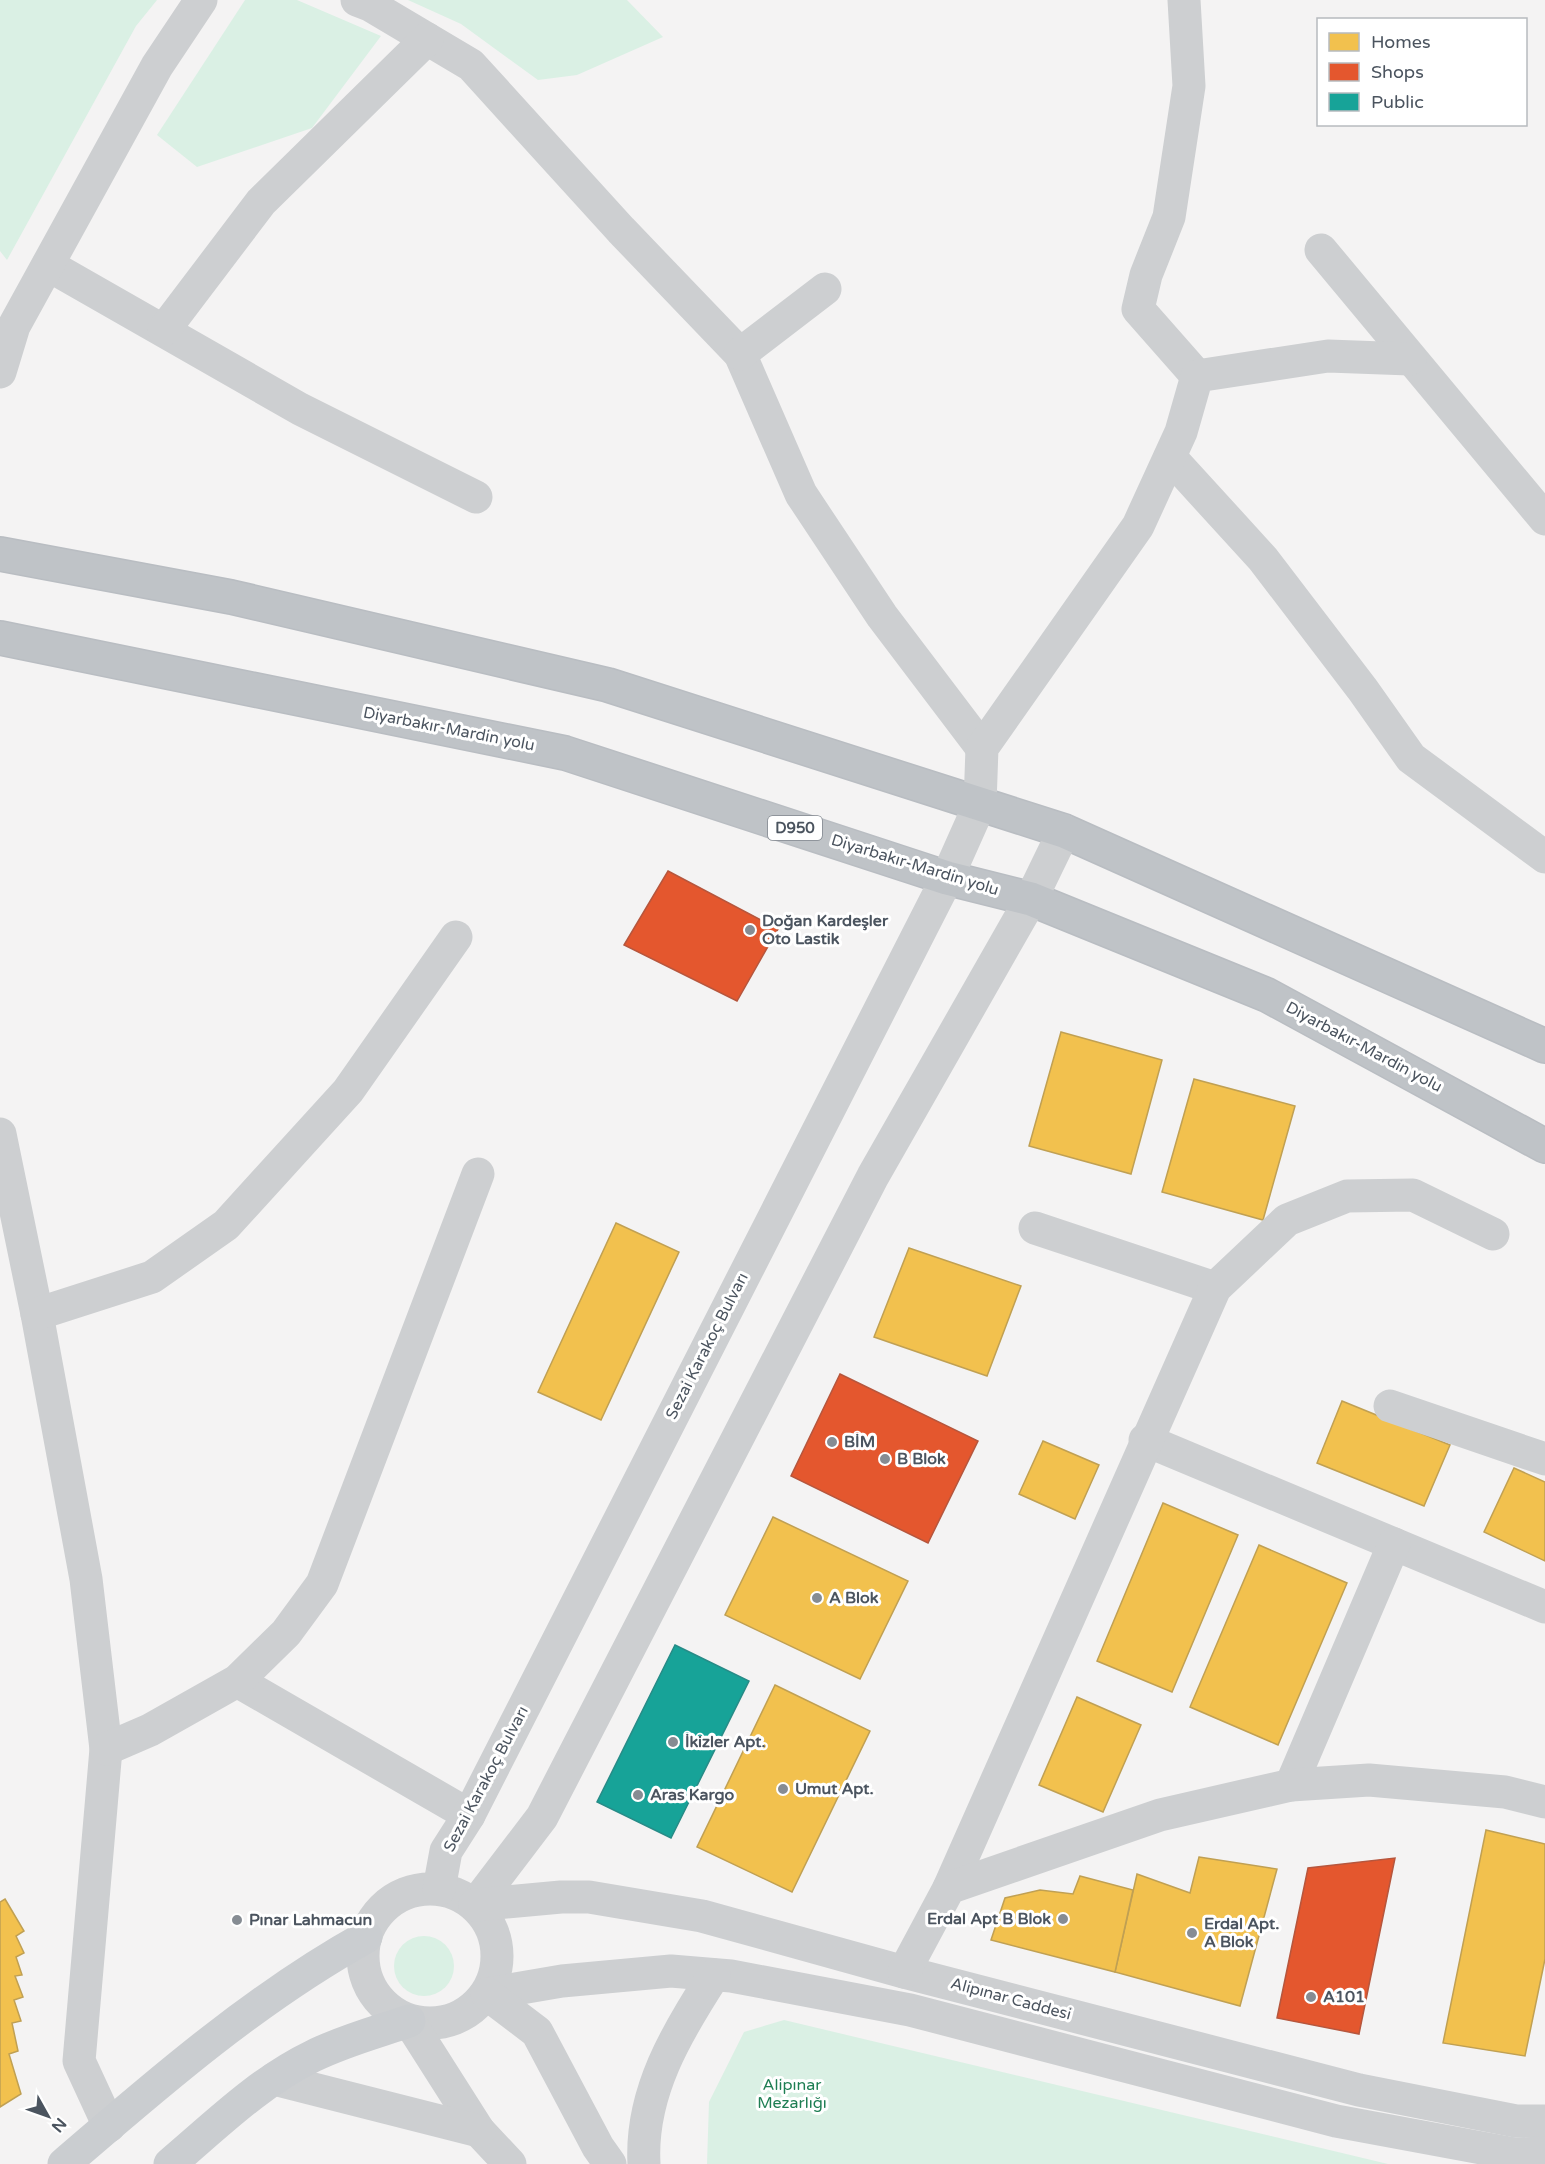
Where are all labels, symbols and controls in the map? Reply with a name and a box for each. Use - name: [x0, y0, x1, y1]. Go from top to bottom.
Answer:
- legend: [1317, 18, 1527, 126]
- text: Homes: [1371, 31, 1431, 53]
- text: Shops: [1371, 61, 1424, 83]
- text: Public: [1371, 91, 1424, 113]
- street label: Diyarbakır-Mardin yolu: [362, 703, 536, 755]
- road number: D950: [768, 816, 822, 840]
- street label: Diyarbakır-Mardin yolu: [829, 830, 1001, 900]
- place label: Doğan Kardeşler Oto Lastik: [762, 911, 889, 949]
- marker: Doğan Kardeşler Oto Lastik: [743, 923, 757, 937]
- street label: Diyarbakır-Mardin yolu: [1282, 997, 1446, 1097]
- street label: Sezai Karakoç Bulvarı: [661, 1269, 753, 1423]
- place label: BİM: [844, 1432, 875, 1452]
- marker: BİM: [825, 1435, 839, 1449]
- place label: B Blok: [897, 1449, 946, 1469]
- marker: B Blok: [878, 1452, 892, 1466]
- place label: A Blok: [829, 1588, 879, 1608]
- marker: A Blok: [810, 1591, 824, 1605]
- street label: Sezai Karakoç Bulvarı: [439, 1703, 533, 1855]
- place label: İkizler Apt.: [685, 1732, 766, 1752]
- marker: İkizler Apt.: [666, 1735, 680, 1749]
- place label: Umut Apt.: [795, 1779, 874, 1799]
- marker: Umut Apt.: [776, 1782, 790, 1796]
- place label: Aras Kargo: [650, 1785, 734, 1805]
- marker: Aras Kargo: [631, 1788, 645, 1802]
- place label: Erdal Apt B Blok: [927, 1909, 1051, 1929]
- place label: Pınar Lahmacun: [249, 1910, 372, 1930]
- marker: Erdal Apt B Blok: [1056, 1912, 1070, 1926]
- marker: Pınar Lahmacun: [230, 1913, 244, 1927]
- place label: Erdal Apt. A Blok: [1204, 1914, 1279, 1952]
- marker: Erdal Apt. A Blok: [1185, 1926, 1199, 1940]
- street label: Alipınar Caddesi: [949, 1973, 1073, 2025]
- place label: A101: [1323, 1987, 1365, 2007]
- marker: A101: [1304, 1990, 1318, 2004]
- park label: Alipınar Mezarlığı: [757, 2075, 827, 2113]
- north arrow: [18, 2086, 78, 2146]
- text: N: [47, 2114, 71, 2136]

